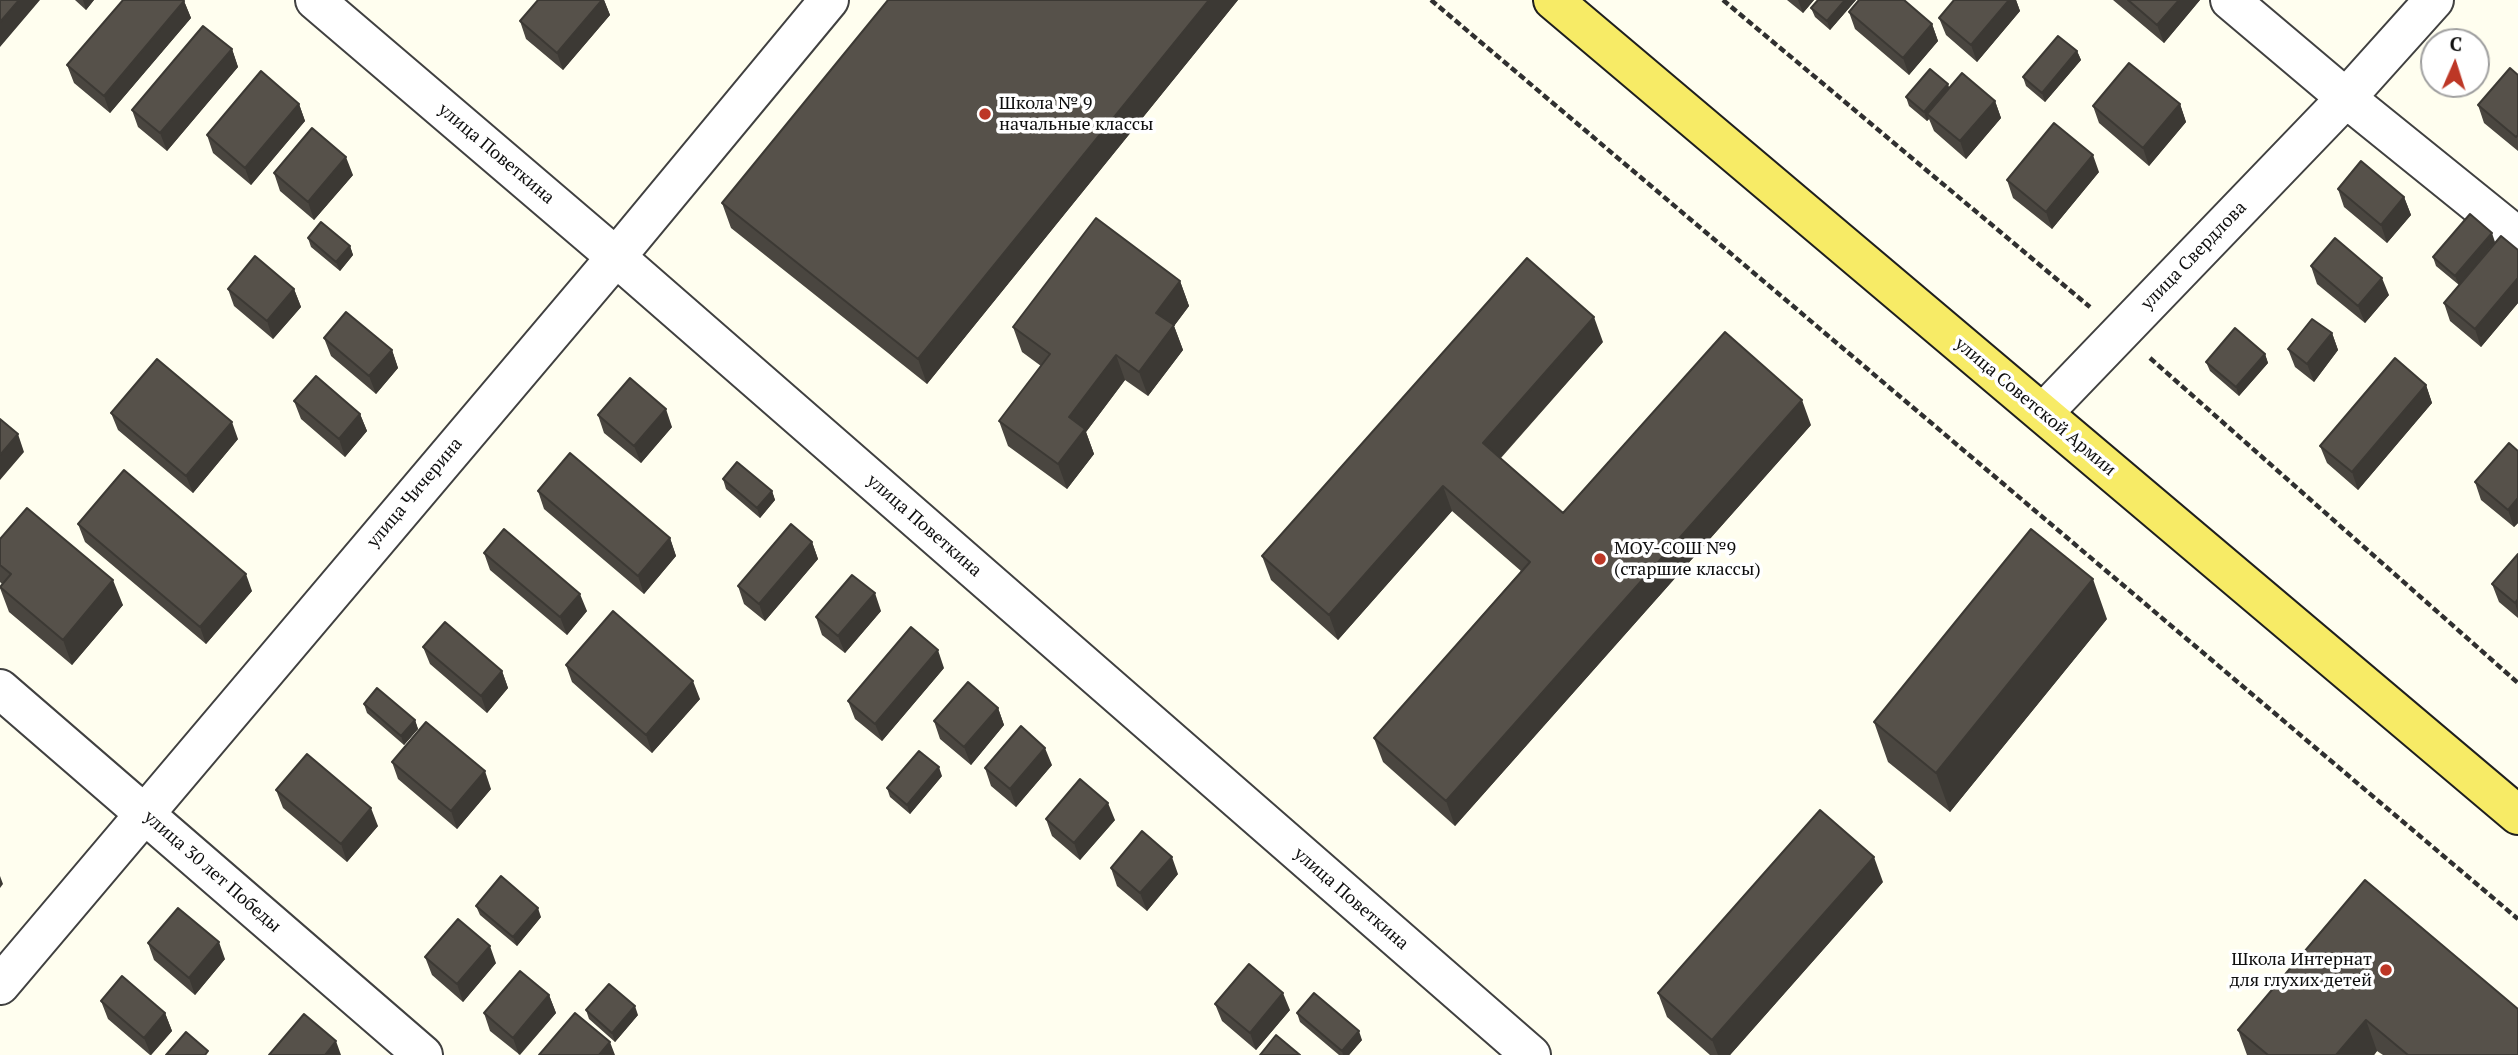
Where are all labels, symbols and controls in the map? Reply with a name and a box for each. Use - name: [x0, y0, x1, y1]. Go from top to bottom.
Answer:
- north arrow: [2420, 28, 2490, 98]
- text: С: [2449, 31, 2463, 56]
- place label: Школа № 9 начальные классы: [999, 93, 1154, 136]
- street label: улица Поветкина: [433, 99, 559, 209]
- marker: Школа № 9 начальные классы: [977, 106, 993, 122]
- street label: улица Свердлова: [2137, 197, 2251, 315]
- street label: улица Советской Армии: [1950, 333, 2120, 481]
- street label: улица Чичерина: [363, 434, 467, 552]
- street label: улица Поветкина: [862, 470, 986, 582]
- place label: МОУ-СОШ №9 (старшие классы): [1614, 538, 1761, 580]
- marker: МОУ-СОШ №9 (старшие классы): [1592, 551, 1608, 567]
- street label: улица 30 лет Победы: [139, 807, 285, 937]
- street label: улица Поветкина: [1289, 843, 1413, 955]
- place label: Школа Интернат для глухих детей: [2230, 949, 2372, 992]
- marker: Школа Интернат для глухих детей: [2378, 962, 2394, 978]

